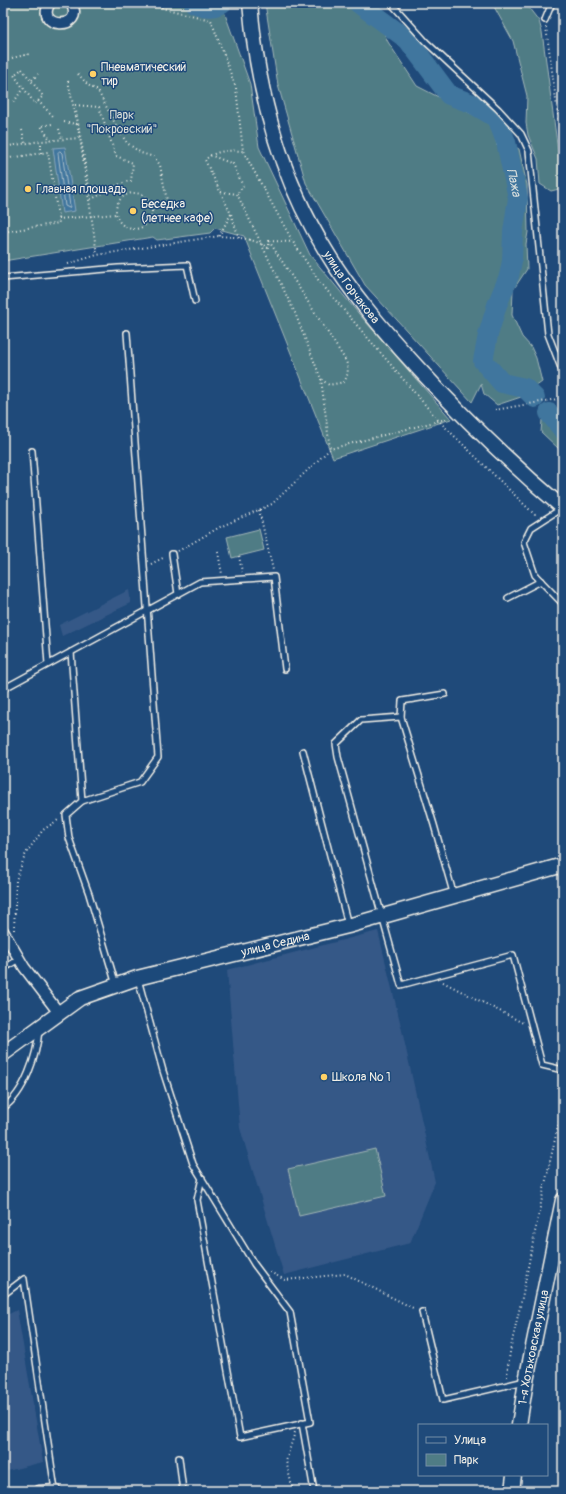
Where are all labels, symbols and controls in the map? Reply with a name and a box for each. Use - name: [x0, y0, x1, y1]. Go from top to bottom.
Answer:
- place label: Пневматический тир: [101, 60, 186, 89]
- marker: Пневматический тир: [88, 69, 98, 79]
- park label: Парк "Покровский": [87, 108, 157, 137]
- water label: Пажа: [503, 167, 525, 199]
- place label: Главная площадь: [36, 182, 126, 197]
- marker: Главная площадь: [23, 184, 33, 194]
- place label: Беседка (летнее кафе): [141, 197, 214, 226]
- marker: Беседка (летнее кафе): [128, 206, 138, 216]
- street label: улица Горчакова: [319, 247, 383, 327]
- street label: улица Седина: [239, 929, 312, 960]
- place label: Школа № 1: [332, 1070, 391, 1085]
- marker: Школа № 1: [319, 1072, 329, 1082]
- street label: 1-я Хотьковская улица: [515, 1288, 553, 1406]
- legend: [418, 1424, 548, 1476]
- text: Улица: [454, 1433, 486, 1448]
- text: Парк: [454, 1453, 479, 1468]

